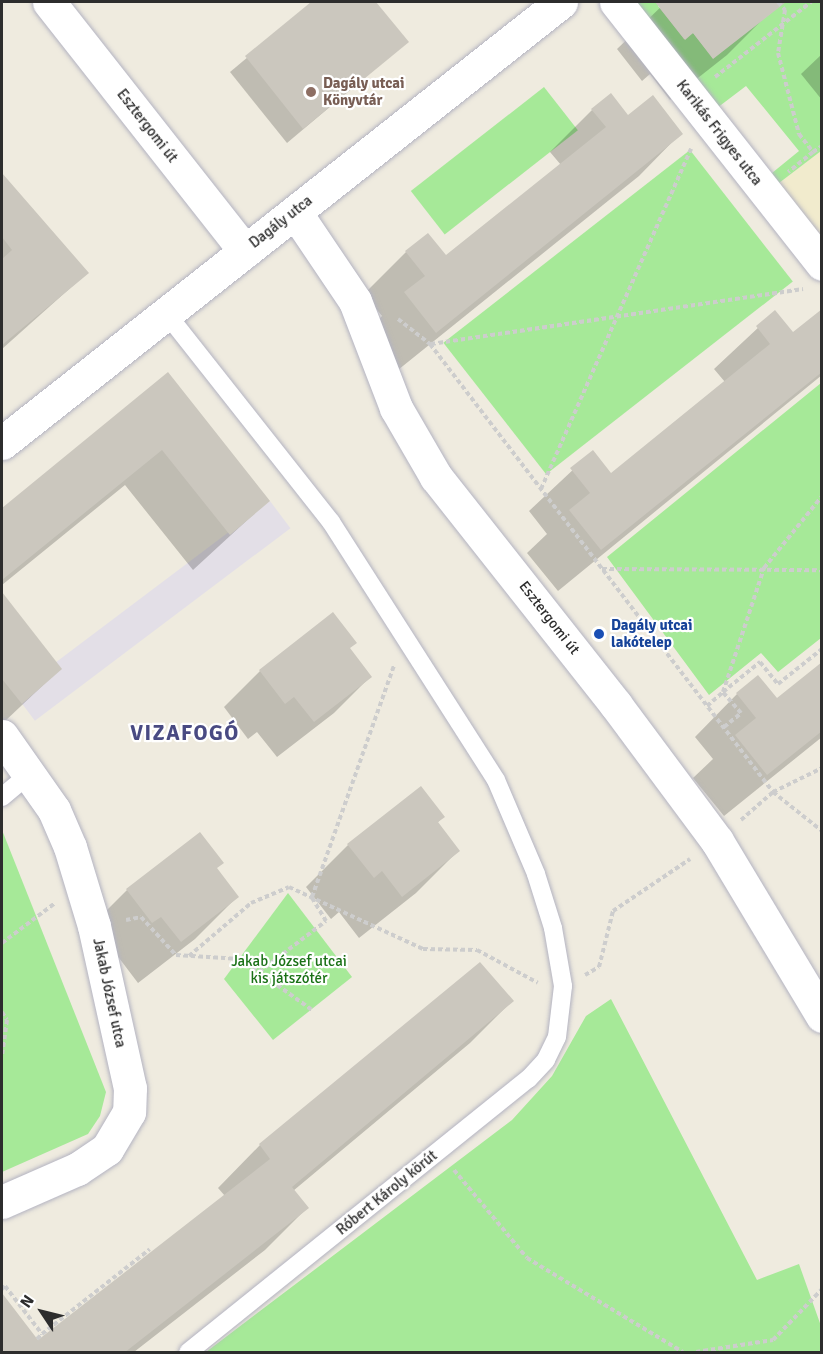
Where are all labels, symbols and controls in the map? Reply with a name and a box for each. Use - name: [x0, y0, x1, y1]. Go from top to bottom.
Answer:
- place label: Dagály utcai Könyvtár: [323, 74, 405, 109]
- street label: Karikás Frigyes utca: [672, 77, 766, 189]
- marker: Dagály utcai Könyvtár: [304, 85, 318, 99]
- street label: Esztergomi út: [113, 86, 181, 166]
- street label: Dagály utca: [246, 192, 316, 252]
- street label: Esztergomi út: [515, 578, 583, 658]
- place label: Dagály utcai lakótelep: [611, 616, 693, 651]
- marker: Dagály utcai lakótelep: [592, 627, 606, 641]
- district label: VIZAFOGÓ: [130, 720, 240, 746]
- street label: Jakab József utca: [89, 937, 129, 1049]
- park label: Jakab József utcai kis játszótér: [231, 952, 347, 987]
- street label: Róbert Károly körút: [333, 1147, 441, 1239]
- north arrow: [12, 1282, 72, 1342]
- text: N: [16, 1291, 39, 1312]

